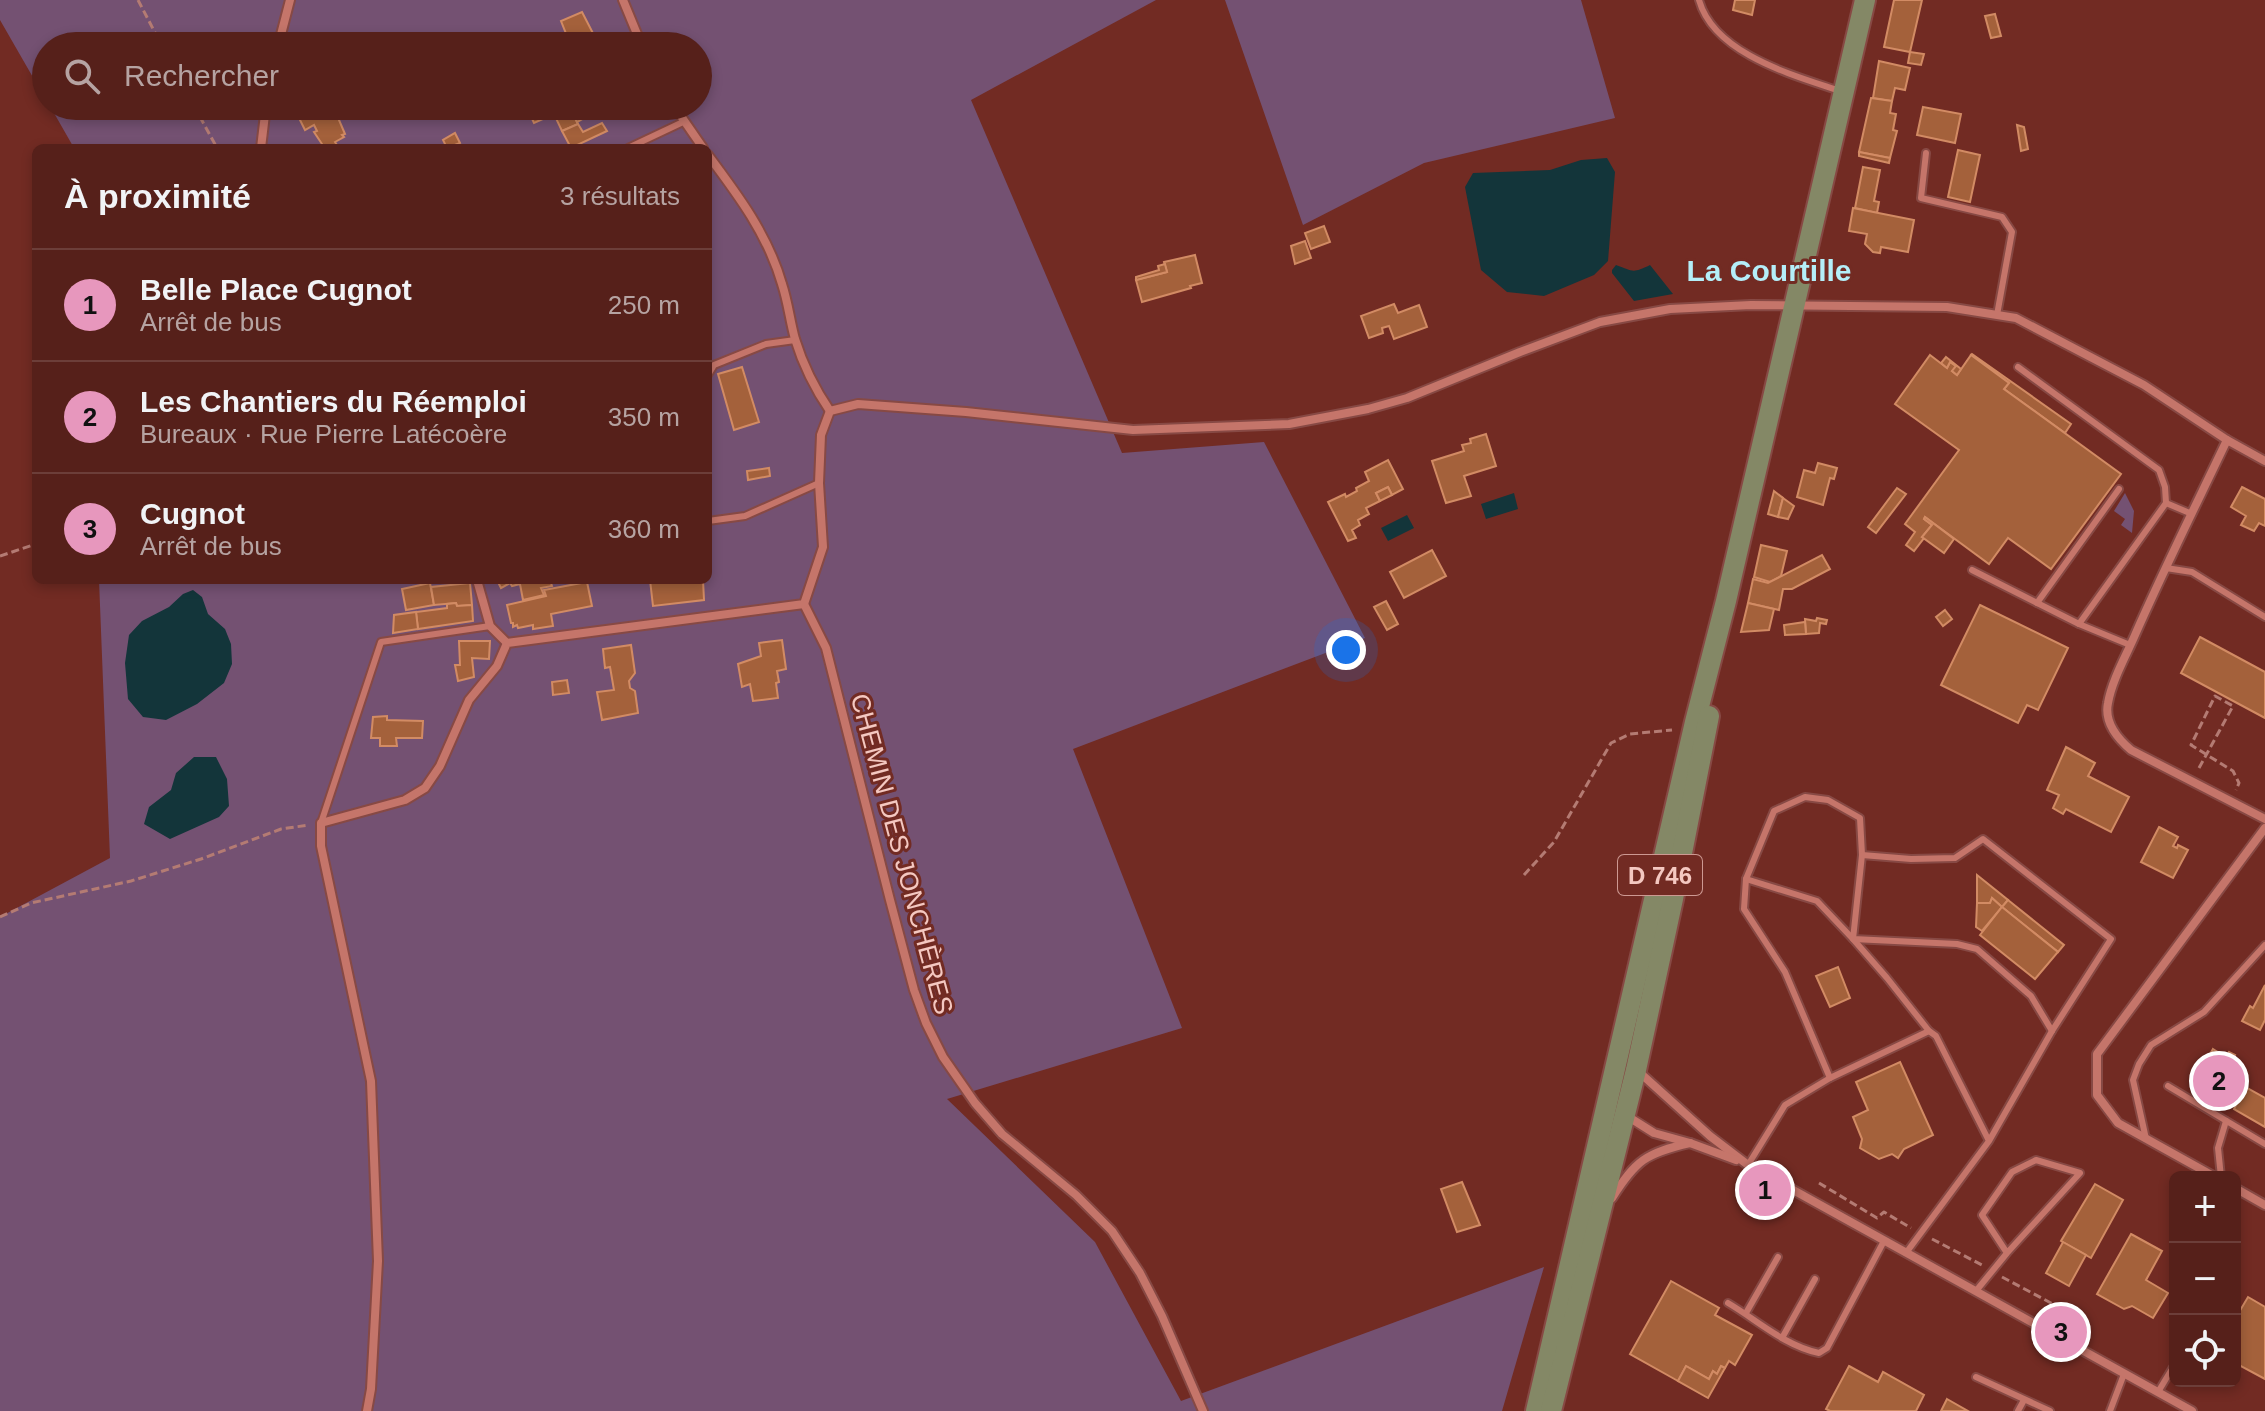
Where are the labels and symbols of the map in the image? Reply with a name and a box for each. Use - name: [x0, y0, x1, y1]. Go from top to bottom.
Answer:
- district label: La Courtille: [1686, 254, 1852, 287]
- your location: [1326, 630, 1366, 670]
- street label: CHEMIN DES JONCHÈRES: [845, 690, 959, 1018]
- road number: D 746: [1618, 855, 1702, 895]
- pin: 2: [2193, 1051, 2245, 1111]
- pin: 1: [1739, 1160, 1791, 1220]
- pin: 3: [2035, 1302, 2087, 1362]

